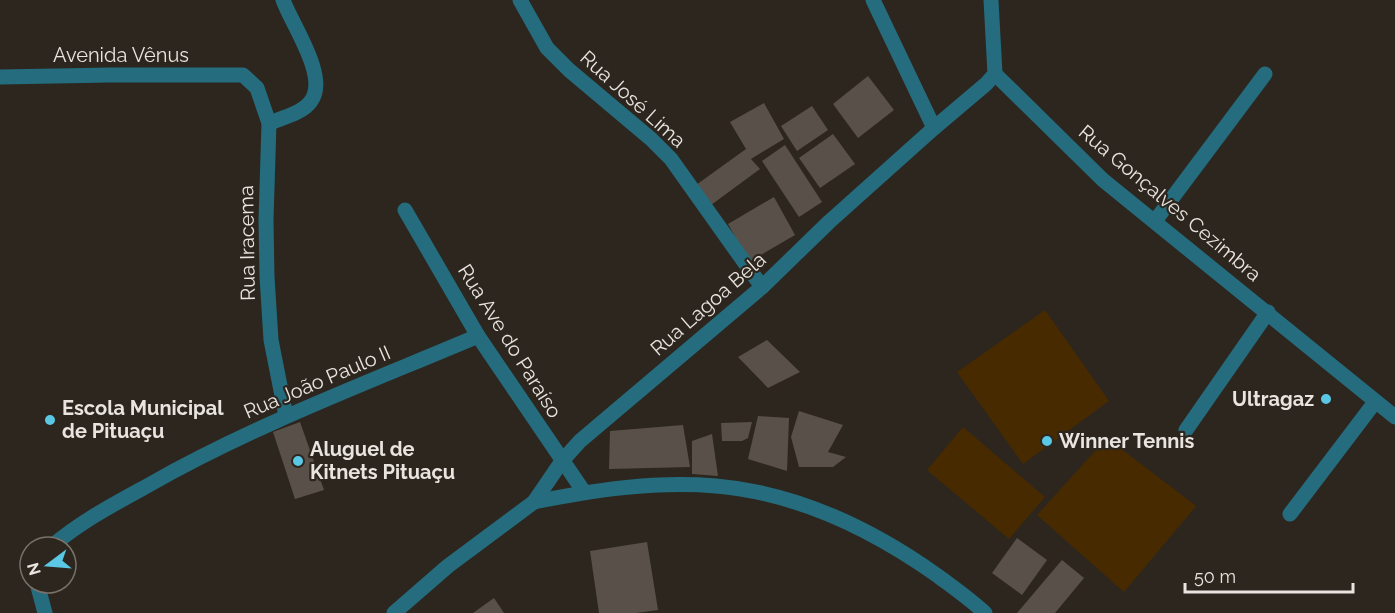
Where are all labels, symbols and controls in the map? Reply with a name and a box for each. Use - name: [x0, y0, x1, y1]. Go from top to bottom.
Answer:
- street label: Avenida Vênus: [53, 43, 189, 67]
- street label: Rua José Lima: [575, 45, 691, 153]
- street label: Rua Gonçalves Cezimbra: [1074, 120, 1266, 286]
- street label: Rua Iracema: [234, 185, 260, 301]
- street label: Rua Lagoa Bela: [645, 247, 771, 361]
- street label: Rua Ave do Paraíso: [453, 260, 567, 422]
- street label: Rua João Paulo II: [240, 340, 394, 424]
- place label: Ultragaz: [1232, 387, 1314, 411]
- marker: Ultragaz: [1319, 392, 1333, 406]
- place label: Escola Municipal de Pituaçu: [62, 396, 224, 443]
- marker: Escola Municipal de Pituaçu: [43, 413, 57, 427]
- place label: Winner Tennis: [1059, 429, 1194, 453]
- marker: Winner Tennis: [1040, 434, 1054, 448]
- place label: Aluguel de Kitnets Pituaçu: [310, 437, 455, 484]
- marker: Aluguel de Kitnets Pituaçu: [291, 454, 305, 468]
- north arrow: [18, 535, 78, 595]
- scale bar: [1185, 556, 1353, 594]
- text: N: [23, 561, 45, 577]
- text: 50 m: [1194, 566, 1236, 587]

